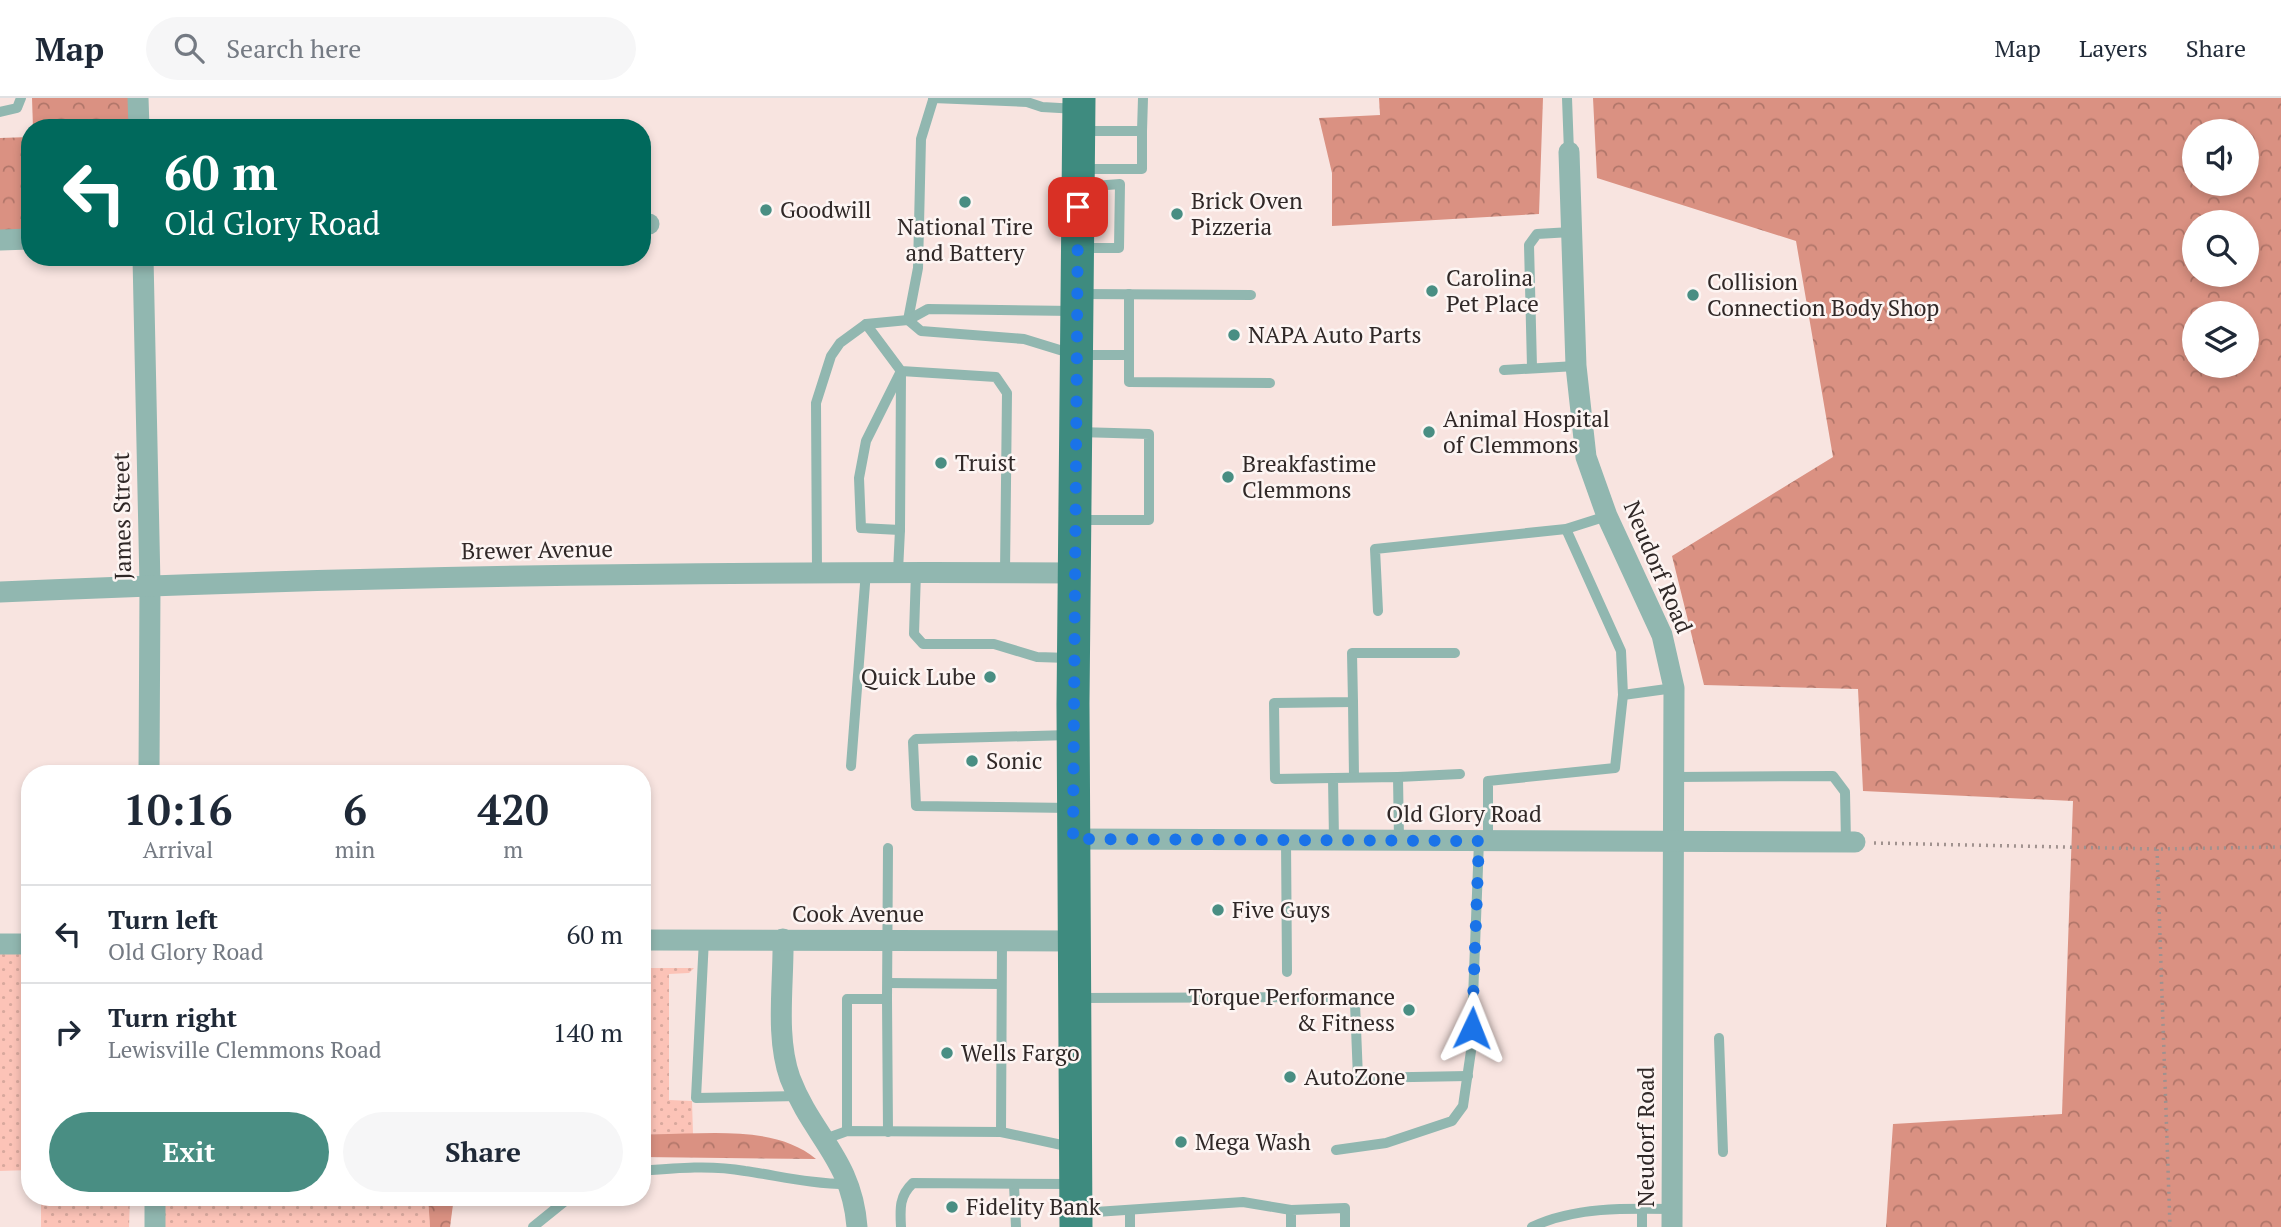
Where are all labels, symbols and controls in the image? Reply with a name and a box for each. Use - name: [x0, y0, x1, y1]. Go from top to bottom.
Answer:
- search box: [146, 17, 636, 80]
- text: Map: [35, 27, 104, 70]
- icon: search: [170, 29, 208, 67]
- text: Search here: [226, 31, 361, 65]
- text: Map: [1994, 32, 2041, 64]
- text: Layers: [2079, 32, 2148, 64]
- text: Share: [2186, 32, 2246, 64]
- map controls: [2182, 119, 2259, 378]
- button: sound: [2182, 119, 2259, 196]
- text: 60 m: [164, 139, 278, 204]
- icon: left: [49, 147, 140, 238]
- pin: [1048, 177, 1108, 237]
- place label: Brick Oven Pizzeria: [1191, 185, 1303, 242]
- icon: arrive: [1059, 188, 1097, 226]
- place label: Goodwill: [780, 194, 872, 225]
- marker: National Tire and Battery: [957, 194, 973, 210]
- text: Old Glory Road: [164, 202, 380, 244]
- marker: Goodwill: [758, 202, 774, 218]
- marker: Brick Oven Pizzeria: [1169, 206, 1185, 222]
- button: search: [2182, 210, 2259, 287]
- place label: National Tire and Battery: [897, 211, 1033, 268]
- place label: Carolina Pet Place: [1446, 262, 1539, 319]
- place label: Collision Connection Body Shop: [1707, 266, 1939, 323]
- marker: Carolina Pet Place: [1424, 283, 1440, 299]
- marker: Collision Connection Body Shop: [1685, 287, 1701, 303]
- button: layers: [2182, 301, 2259, 378]
- place label: NAPA Auto Parts: [1248, 319, 1421, 350]
- marker: NAPA Auto Parts: [1226, 327, 1242, 343]
- place label: Animal Hospital of Clemmons: [1443, 403, 1610, 460]
- marker: Animal Hospital of Clemmons: [1421, 424, 1437, 440]
- place label: Truist: [955, 447, 1016, 478]
- place label: Breakfastime Clemmons: [1242, 448, 1376, 505]
- street label: James Street: [105, 451, 138, 580]
- marker: Truist: [933, 455, 949, 471]
- marker: Breakfastime Clemmons: [1220, 469, 1236, 485]
- street label: Neudorf Road: [1617, 496, 1700, 638]
- street label: Brewer Avenue: [461, 533, 613, 566]
- place label: Quick Lube: [861, 661, 976, 692]
- marker: Quick Lube: [982, 669, 998, 685]
- place label: Sonic: [986, 745, 1042, 776]
- marker: Sonic: [964, 753, 980, 769]
- text: 10:16: [123, 781, 233, 837]
- text: 6: [343, 781, 367, 837]
- text: 420: [478, 781, 549, 837]
- street label: Old Glory Road: [1386, 798, 1542, 829]
- text: Arrival: [143, 834, 213, 865]
- text: min: [335, 834, 375, 865]
- text: m: [503, 834, 523, 865]
- place label: Five Guys: [1232, 894, 1330, 925]
- street label: Cook Avenue: [792, 898, 924, 929]
- text: Turn left: [108, 902, 218, 936]
- marker: Five Guys: [1210, 902, 1226, 918]
- icon: left: [49, 915, 87, 953]
- text: 60 m: [567, 917, 623, 951]
- text: Old Glory Road: [108, 936, 264, 967]
- place label: Torque Performance & Fitness: [1188, 981, 1395, 1038]
- position arrow: [1435, 991, 1509, 1065]
- text: Turn right: [108, 1000, 237, 1034]
- marker: Torque Performance & Fitness: [1401, 1002, 1417, 1018]
- icon: right: [49, 1013, 87, 1051]
- text: 140 m: [553, 1015, 623, 1049]
- text: Lewisville Clemmons Road: [108, 1034, 382, 1065]
- place label: Wells Fargo: [961, 1037, 1080, 1068]
- marker: Wells Fargo: [939, 1045, 955, 1061]
- place label: AutoZone: [1304, 1061, 1406, 1092]
- street label: Neudorf Road: [1630, 1066, 1661, 1207]
- marker: AutoZone: [1282, 1069, 1298, 1085]
- button: Exit: [49, 1112, 329, 1192]
- button: Share: [343, 1112, 623, 1192]
- place label: Mega Wash: [1195, 1126, 1311, 1157]
- marker: Mega Wash: [1173, 1134, 1189, 1150]
- place label: Fidelity Bank: [966, 1191, 1101, 1222]
- marker: Fidelity Bank: [944, 1199, 960, 1215]

